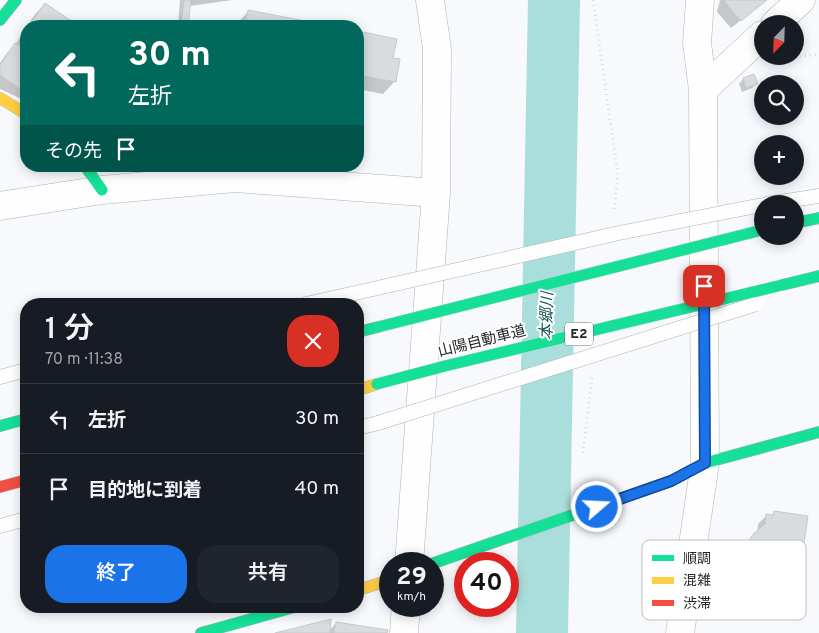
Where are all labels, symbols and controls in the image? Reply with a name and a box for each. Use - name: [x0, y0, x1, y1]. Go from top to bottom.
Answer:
- north arrow: [754, 15, 804, 65]
- map controls: [754, 15, 804, 245]
- text: 30 m: [128, 34, 211, 78]
- icon: left: [45, 40, 110, 105]
- button: search: [754, 75, 804, 125]
- text: 左折: [128, 84, 172, 111]
- icon: arrive: [112, 135, 140, 163]
- button: +: [754, 135, 804, 185]
- text: その先: [45, 140, 102, 164]
- button: −: [754, 195, 804, 245]
- pin: [683, 265, 725, 307]
- icon: arrive: [690, 272, 718, 300]
- water label: 本郷川: [538, 290, 558, 340]
- text: 1 分: [45, 312, 94, 349]
- button: close: [287, 315, 339, 367]
- street label: 山陽自動車道: [436, 322, 528, 362]
- road number: E2: [565, 322, 593, 346]
- text: 70 m · 11:38: [45, 350, 123, 370]
- icon: left: [45, 405, 73, 433]
- text: 30 m: [295, 407, 339, 431]
- text: 左折: [88, 409, 126, 433]
- icon: arrive: [45, 475, 73, 503]
- text: 40 m: [294, 477, 339, 501]
- text: 目的地に到着: [88, 479, 202, 503]
- position arrow: [570, 480, 622, 532]
- legend: [642, 540, 806, 620]
- button: 終了: [45, 545, 187, 603]
- button: 共有: [197, 545, 339, 603]
- text: 順調: [683, 551, 711, 568]
- speed limit sign: 40: [454, 552, 519, 617]
- text: 29: [396, 562, 427, 594]
- text: 混雑: [683, 572, 711, 590]
- text: km/h: [397, 589, 426, 605]
- text: 渋滞: [683, 596, 711, 613]

